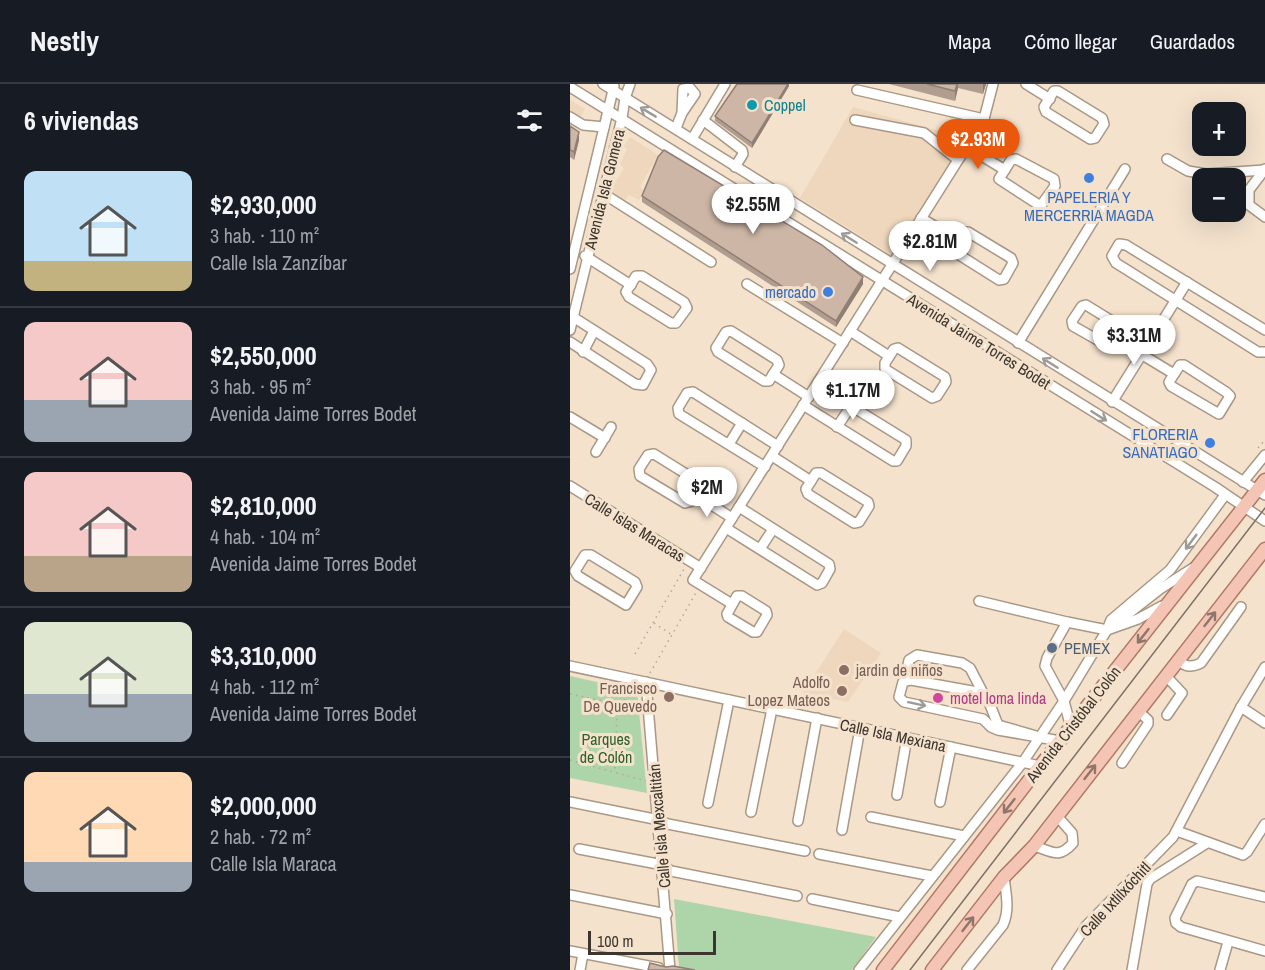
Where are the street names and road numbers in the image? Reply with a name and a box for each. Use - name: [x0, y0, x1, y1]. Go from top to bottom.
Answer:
- street label: Avenida Isla Gomera: [578, 126, 630, 252]
- street label: Avenida Jaime Torres Bodet: [902, 287, 1055, 394]
- street label: Calle Islas Maracas: [581, 487, 689, 567]
- street label: Avenida Cristóbal Colón: [1020, 661, 1125, 788]
- street label: Calle Isla Mexiana: [838, 713, 949, 757]
- street label: Calle Isla Mexcaltitán: [643, 763, 675, 889]
- street label: Calle Ixtlilxóchitl: [1075, 857, 1155, 941]

